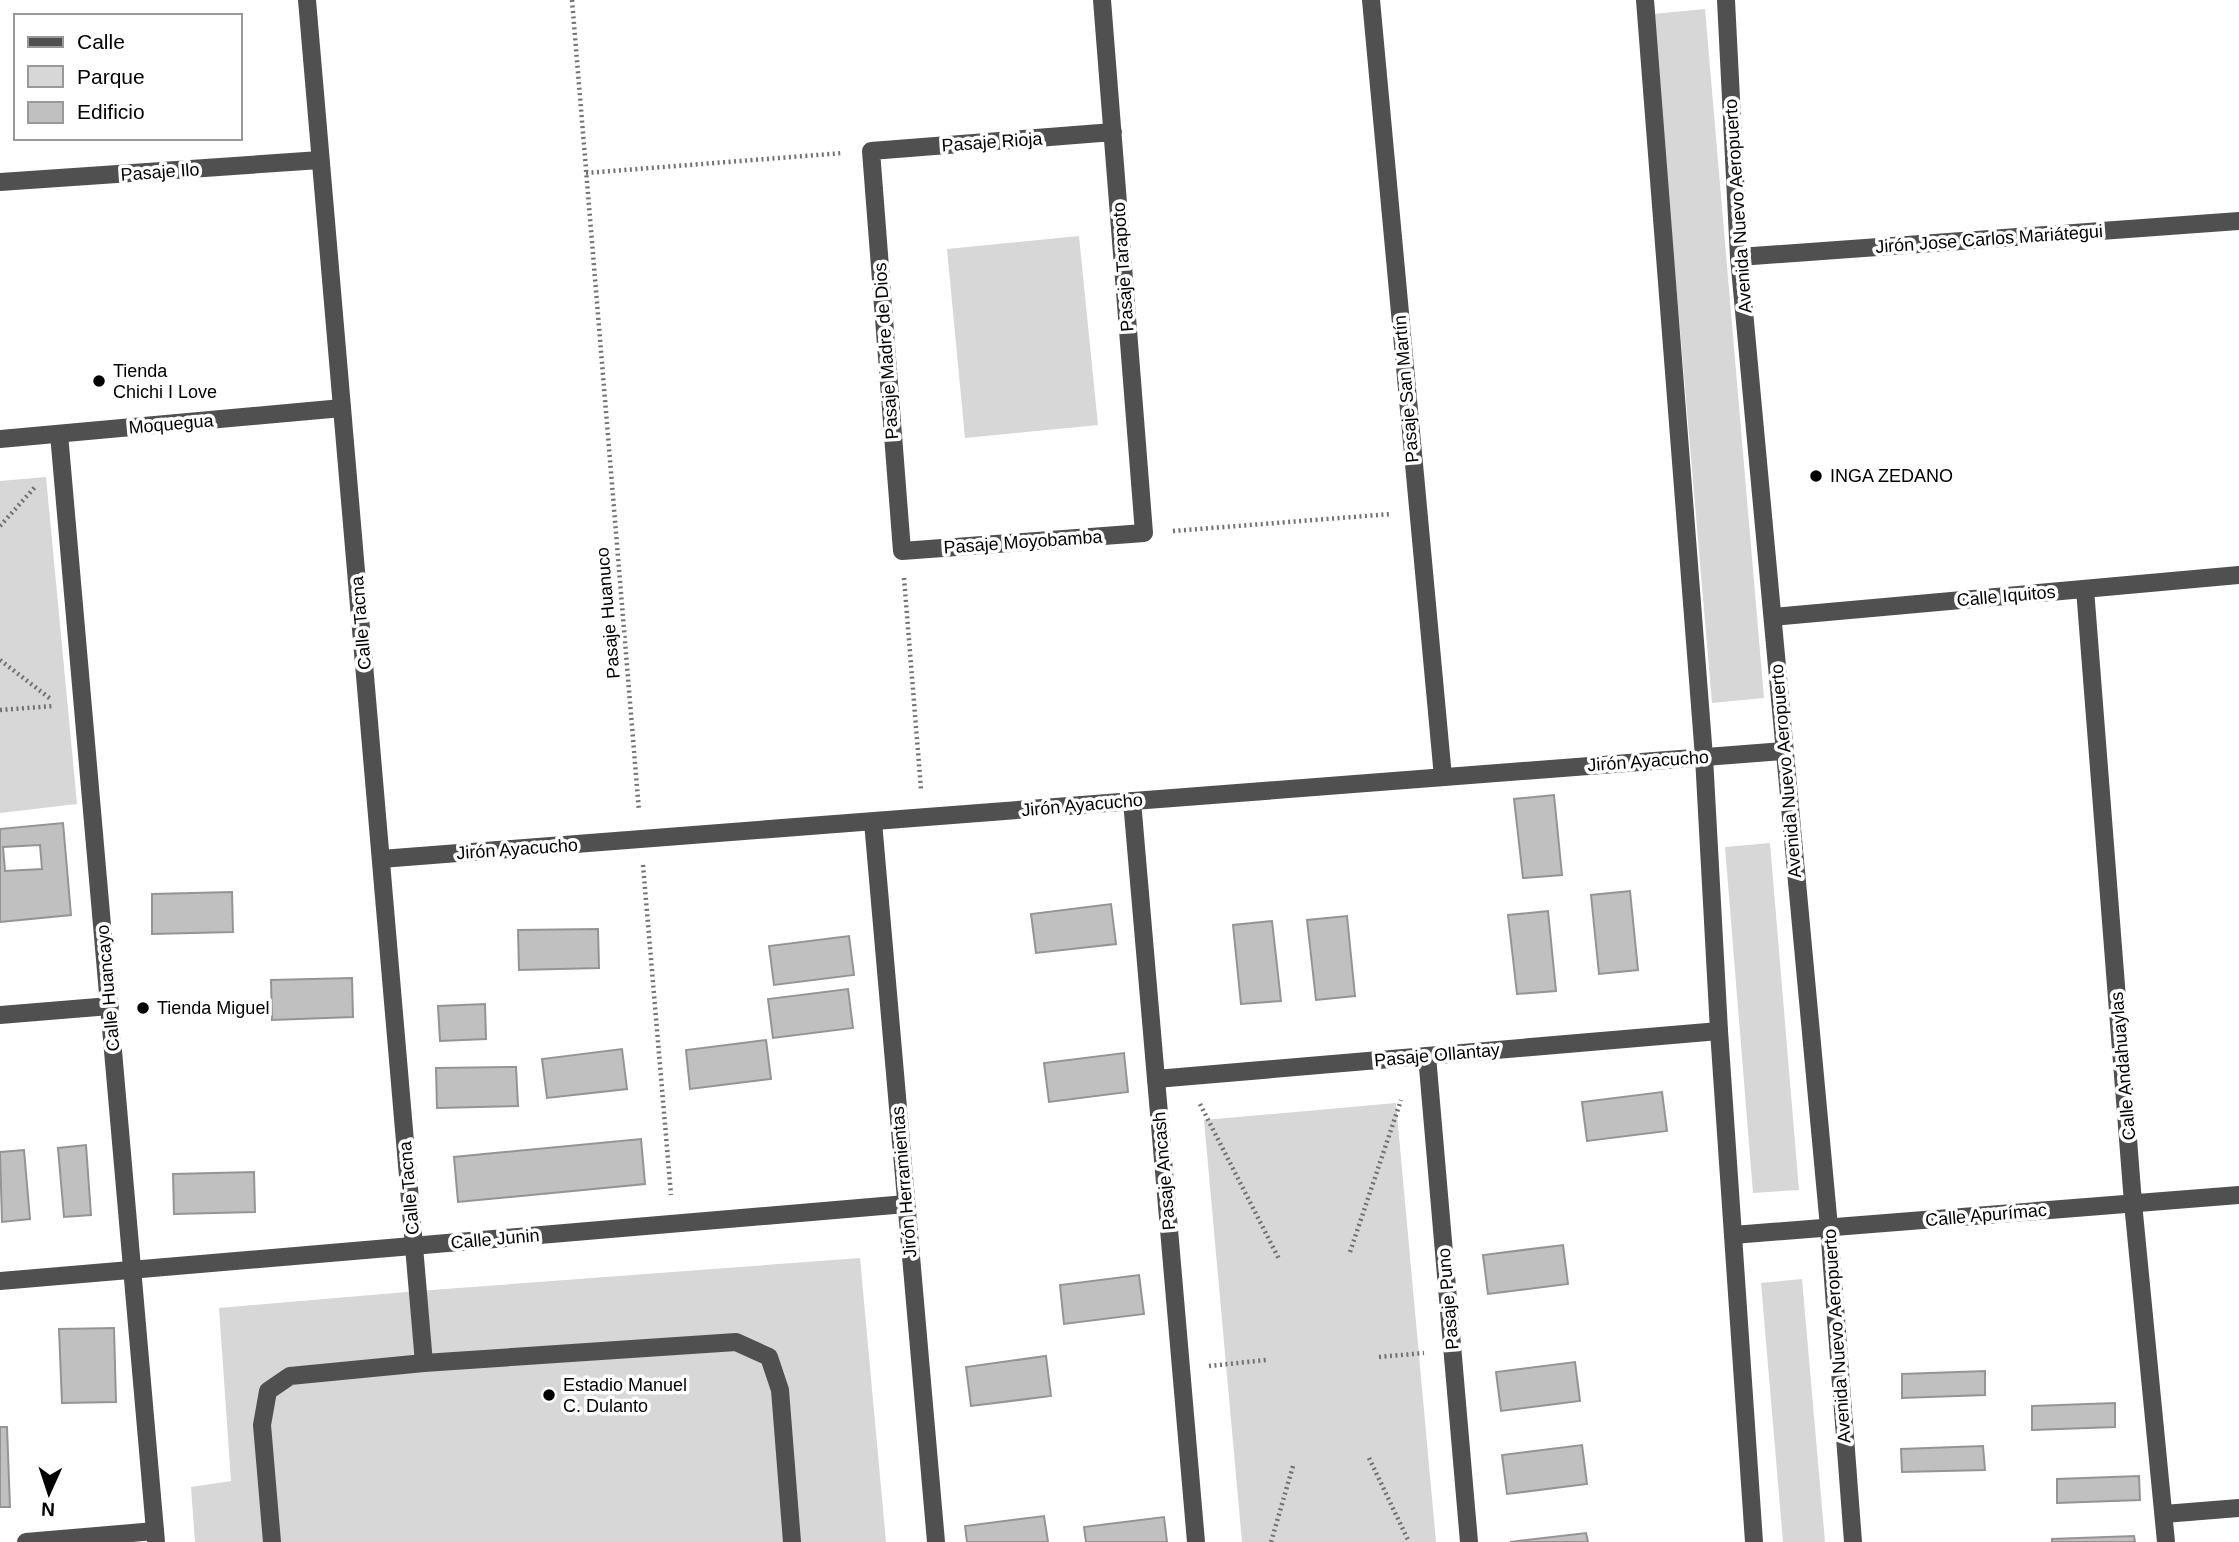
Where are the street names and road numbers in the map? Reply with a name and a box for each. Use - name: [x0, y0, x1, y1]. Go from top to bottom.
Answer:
- street label: Avenida Nuevo Aeropuerto: [1721, 98, 1755, 314]
- street label: Pasaje Rioja: [941, 128, 1044, 156]
- street label: Pasaje Ilo: [120, 159, 200, 185]
- street label: Pasaje Tarapoto: [1108, 202, 1138, 332]
- street label: Jirón Jose Carlos Mariátegui: [1875, 221, 2103, 257]
- street label: Pasaje Madre de Dios: [870, 262, 902, 440]
- street label: Pasaje San Martín: [1390, 314, 1422, 464]
- street label: Moquegua: [128, 410, 215, 438]
- street label: Pasaje Moyobamba: [943, 526, 1104, 558]
- street label: Pasaje Huanuco: [592, 546, 624, 680]
- street label: Calle Tacna: [347, 574, 375, 671]
- street label: Calle Iquitos: [1956, 582, 2056, 610]
- street label: Avenida Nuevo Aeropuerto: [1767, 663, 1805, 879]
- street label: Jirón Ayacucho: [1587, 747, 1709, 775]
- street label: Jirón Ayacucho: [1020, 790, 1144, 820]
- street label: Jirón Ayacucho: [456, 835, 578, 863]
- street label: Calle Huancayo: [93, 924, 123, 1052]
- street label: Calle Andahuaylas: [2107, 991, 2139, 1141]
- street label: Pasaje Ollantay: [1373, 1040, 1501, 1070]
- street label: Jirón Herramientas: [887, 1105, 921, 1259]
- street label: Pasaje Ancash: [1149, 1111, 1179, 1231]
- street label: Calle Tacna: [395, 1139, 423, 1236]
- street label: Calle Apurímac: [1924, 1200, 2048, 1230]
- street label: Calle Junin: [450, 1225, 540, 1253]
- street label: Avenida Nuevo Aeropuerto: [1820, 1228, 1854, 1444]
- street label: Pasaje Puno: [1434, 1247, 1462, 1351]

